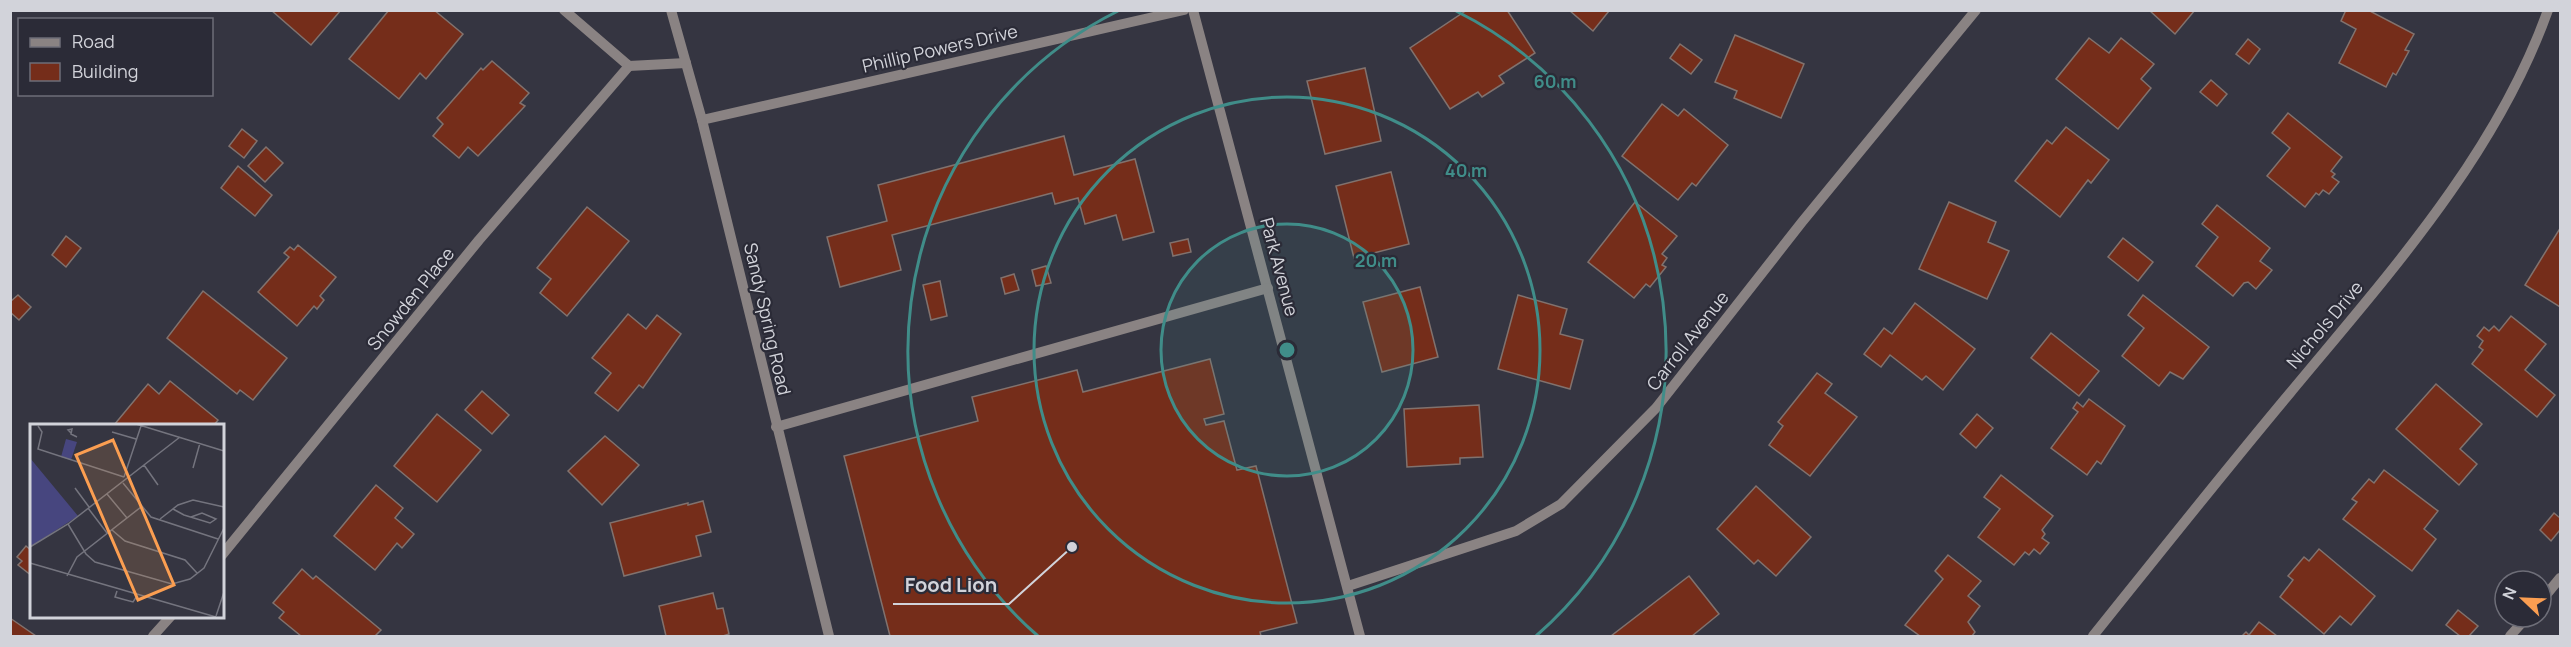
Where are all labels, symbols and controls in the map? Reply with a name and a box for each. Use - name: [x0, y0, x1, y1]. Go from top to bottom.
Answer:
- legend: [18, 18, 213, 96]
- street label: Phillip Powers Drive: [860, 18, 1020, 78]
- text: Road: [72, 29, 115, 53]
- text: Building: [72, 59, 138, 83]
- text: 60 m: [1534, 69, 1576, 93]
- text: 40 m: [1445, 158, 1487, 182]
- street label: Park Avenue: [1255, 215, 1305, 319]
- street label: Sandy Spring Road: [739, 240, 797, 397]
- street label: Snowden Place: [361, 242, 459, 355]
- text: 20 m: [1355, 248, 1397, 272]
- street label: Nichols Drive: [2281, 276, 2368, 373]
- street label: Carroll Avenue: [1641, 286, 1734, 395]
- centre of rings: [1277, 340, 1297, 360]
- inset map: [30, 424, 224, 617]
- callout: Food Lion: [893, 566, 1009, 604]
- north arrow: [2493, 569, 2553, 629]
- text: Food Lion: [905, 571, 997, 598]
- text: N: [2497, 584, 2522, 603]

